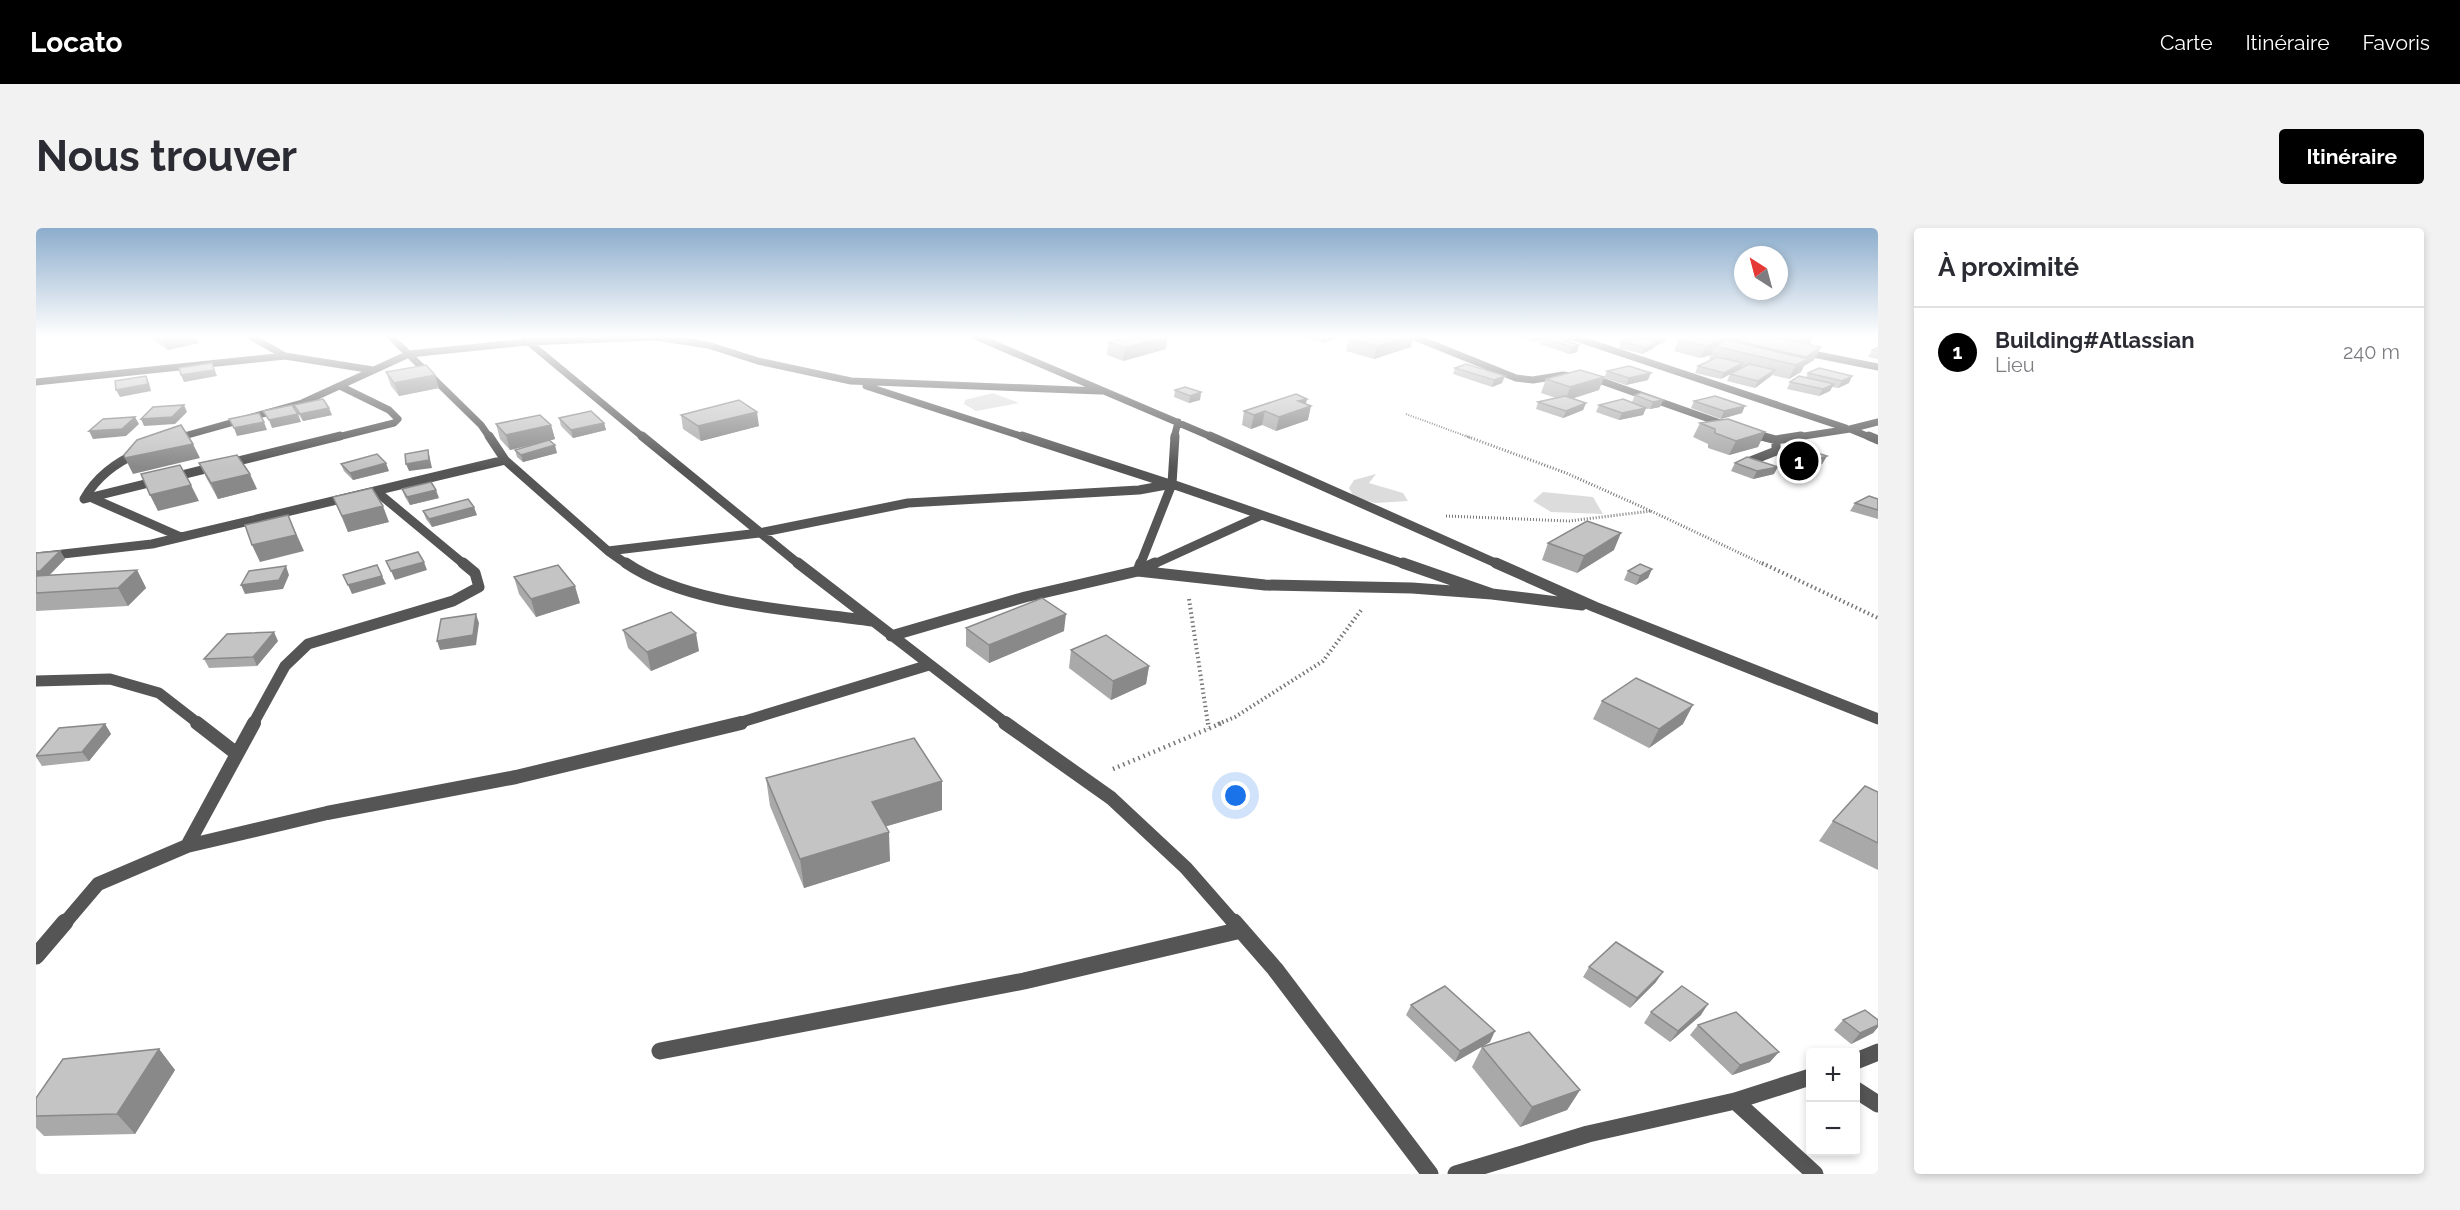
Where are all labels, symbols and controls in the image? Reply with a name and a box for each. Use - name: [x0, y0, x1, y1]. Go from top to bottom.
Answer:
- text: Locato: [30, 26, 122, 59]
- text: Carte: [2160, 30, 2212, 55]
- text: Itinéraire: [2245, 30, 2329, 55]
- text: Favoris: [2362, 30, 2430, 55]
- button: Itinéraire: [2279, 129, 2424, 184]
- text: Nous trouver: [36, 132, 297, 181]
- north arrow: [1734, 246, 1788, 300]
- text: À proximité: [1938, 252, 2079, 282]
- text: Building#Atlassian: [1995, 327, 2195, 353]
- text: 1: [1953, 340, 1962, 364]
- text: 240 m: [2343, 340, 2400, 364]
- text: Lieu: [1995, 353, 2035, 377]
- pin: 1: [1780, 438, 1818, 484]
- your location: [1221, 781, 1250, 810]
- map controls: [1806, 1048, 1860, 1156]
- button: +: [1806, 1048, 1860, 1102]
- button: −: [1806, 1102, 1860, 1156]

